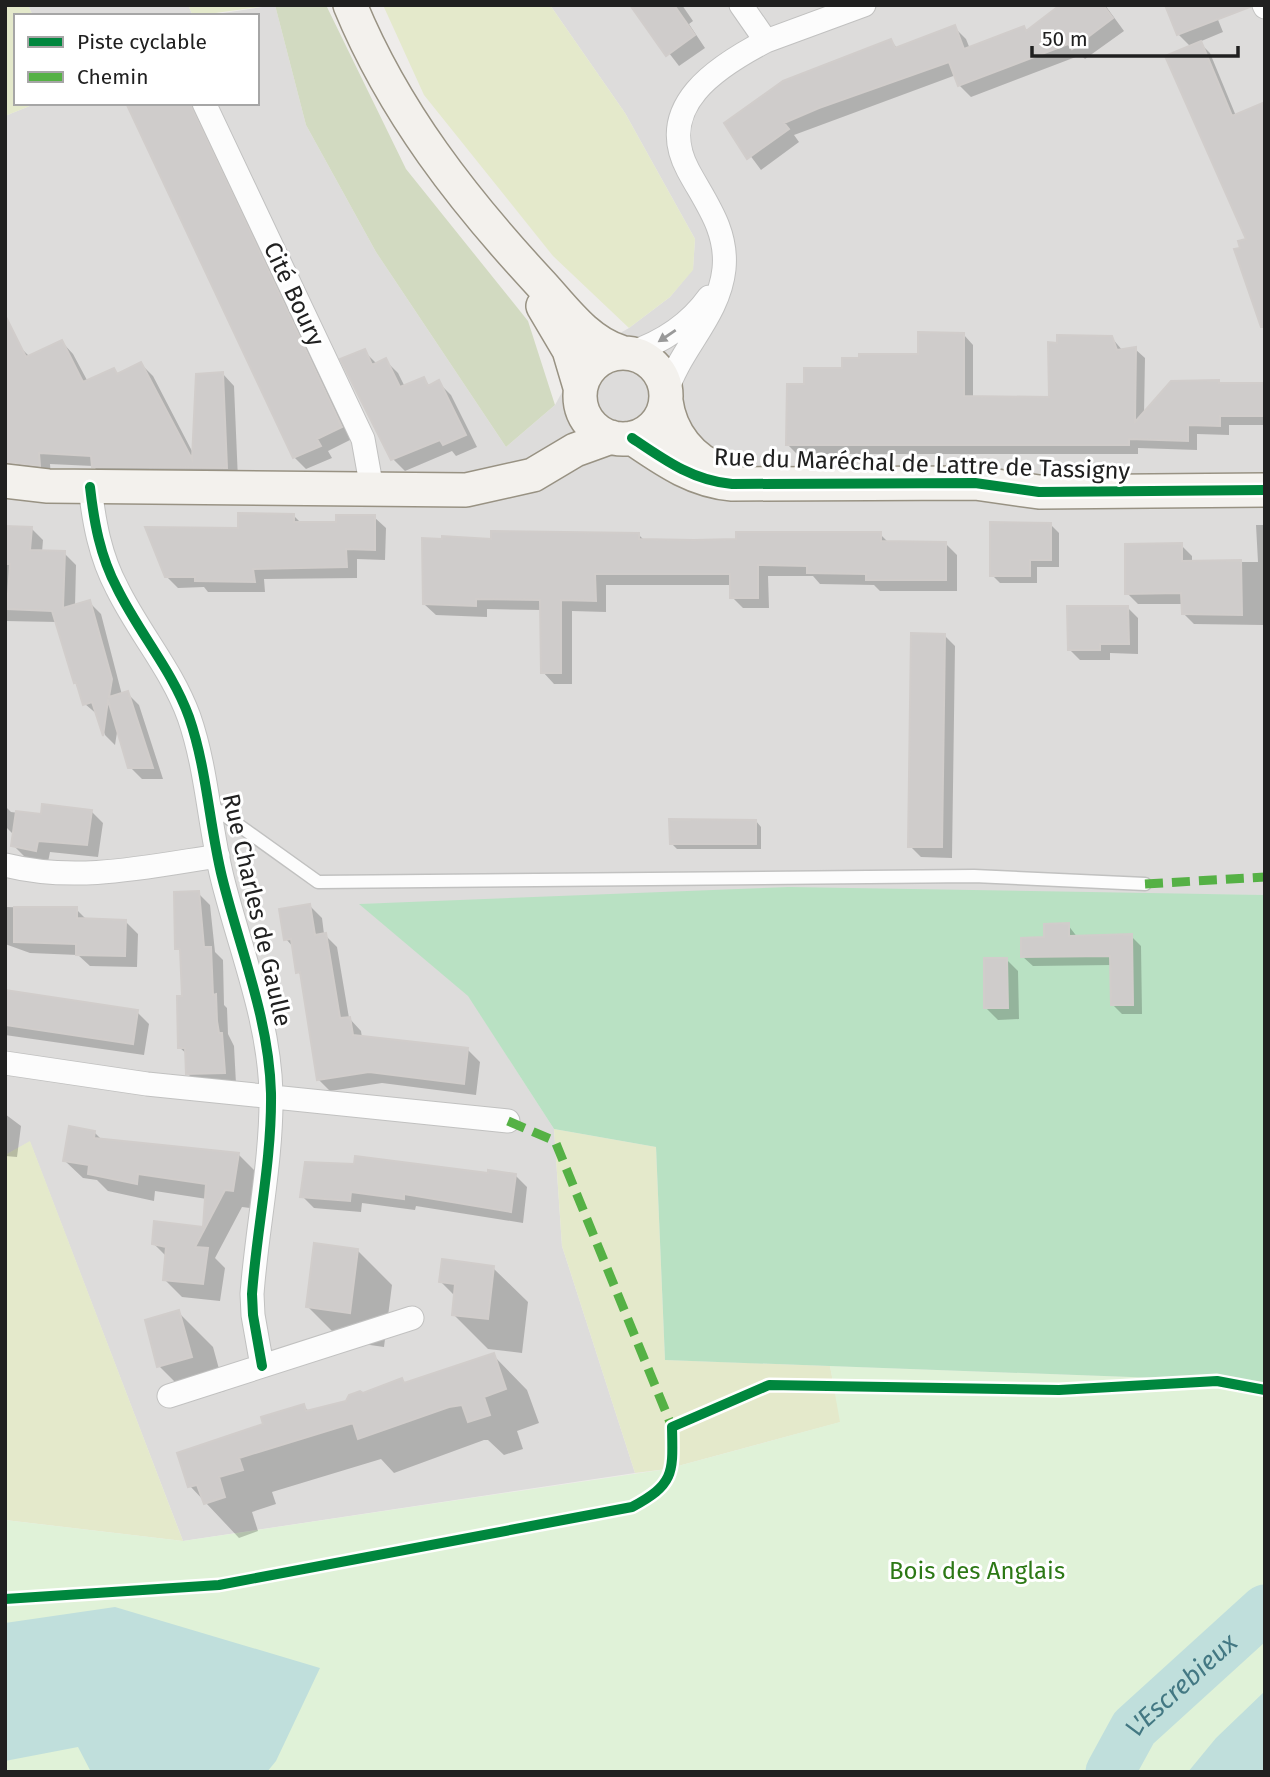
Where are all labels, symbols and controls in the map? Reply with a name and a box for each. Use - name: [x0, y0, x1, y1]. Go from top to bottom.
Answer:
- legend: [14, 14, 259, 105]
- scale bar: [1032, 14, 1238, 58]
- text: 50 m: [1042, 26, 1088, 52]
- text: Piste cyclable: [77, 29, 207, 55]
- text: Chemin: [77, 64, 149, 90]
- street label: Cité Boury: [258, 238, 330, 351]
- one-way arrow: [657, 330, 677, 343]
- street label: Rue du Maréchal de Lattre de Tassigny: [713, 443, 1131, 485]
- street label: Rue Charles de Gaulle: [217, 791, 297, 1029]
- park label: Bois des Anglais: [889, 1557, 1065, 1585]
- water label: L'Escrebieux: [1118, 1627, 1244, 1741]

